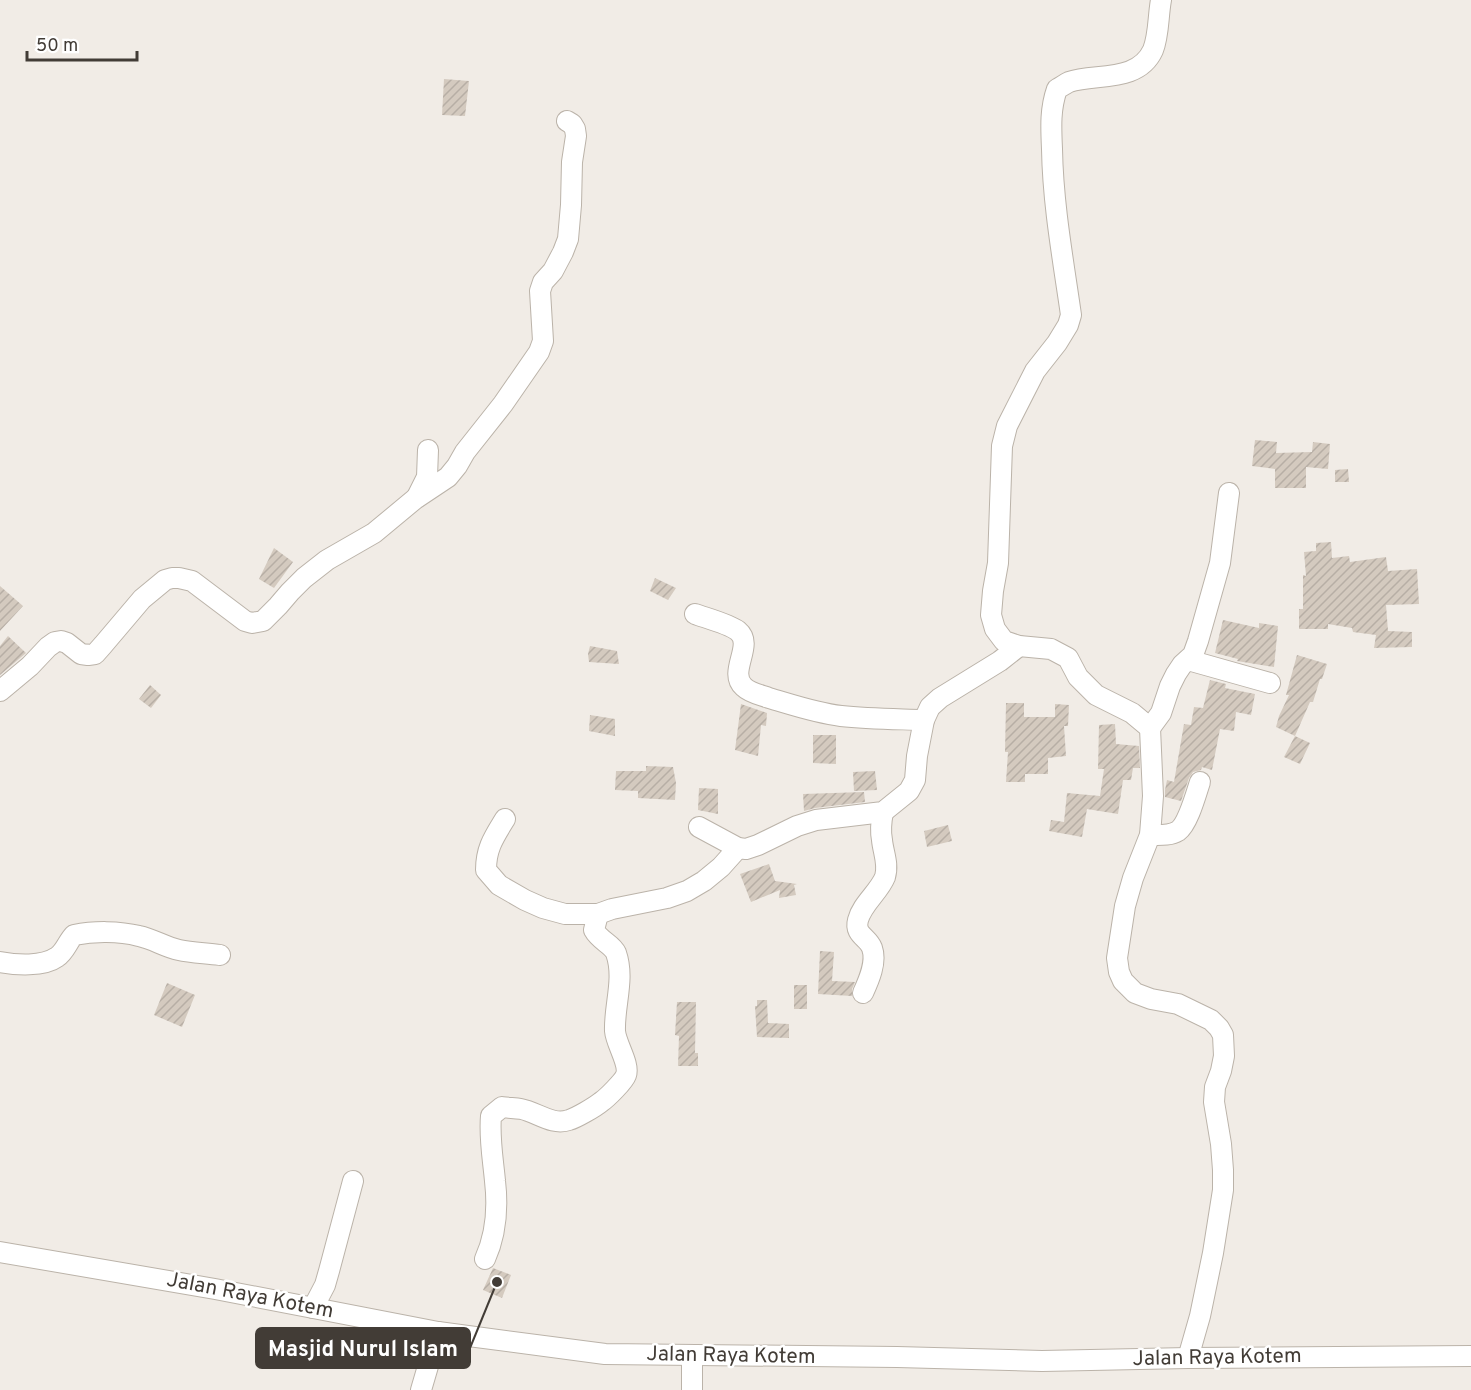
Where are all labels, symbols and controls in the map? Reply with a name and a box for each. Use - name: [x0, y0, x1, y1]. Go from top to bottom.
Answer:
- scale bar: [27, 24, 136, 62]
- text: 50 m: [36, 35, 78, 58]
- street label: Jalan Raya Kotem: [164, 1267, 336, 1325]
- callout: Masjid Nurul Islam: [256, 1328, 470, 1368]
- text: Masjid Nurul Islam: [268, 1337, 458, 1364]
- street label: Jalan Raya Kotem: [646, 1341, 816, 1371]
- street label: Jalan Raya Kotem: [1132, 1343, 1302, 1373]

